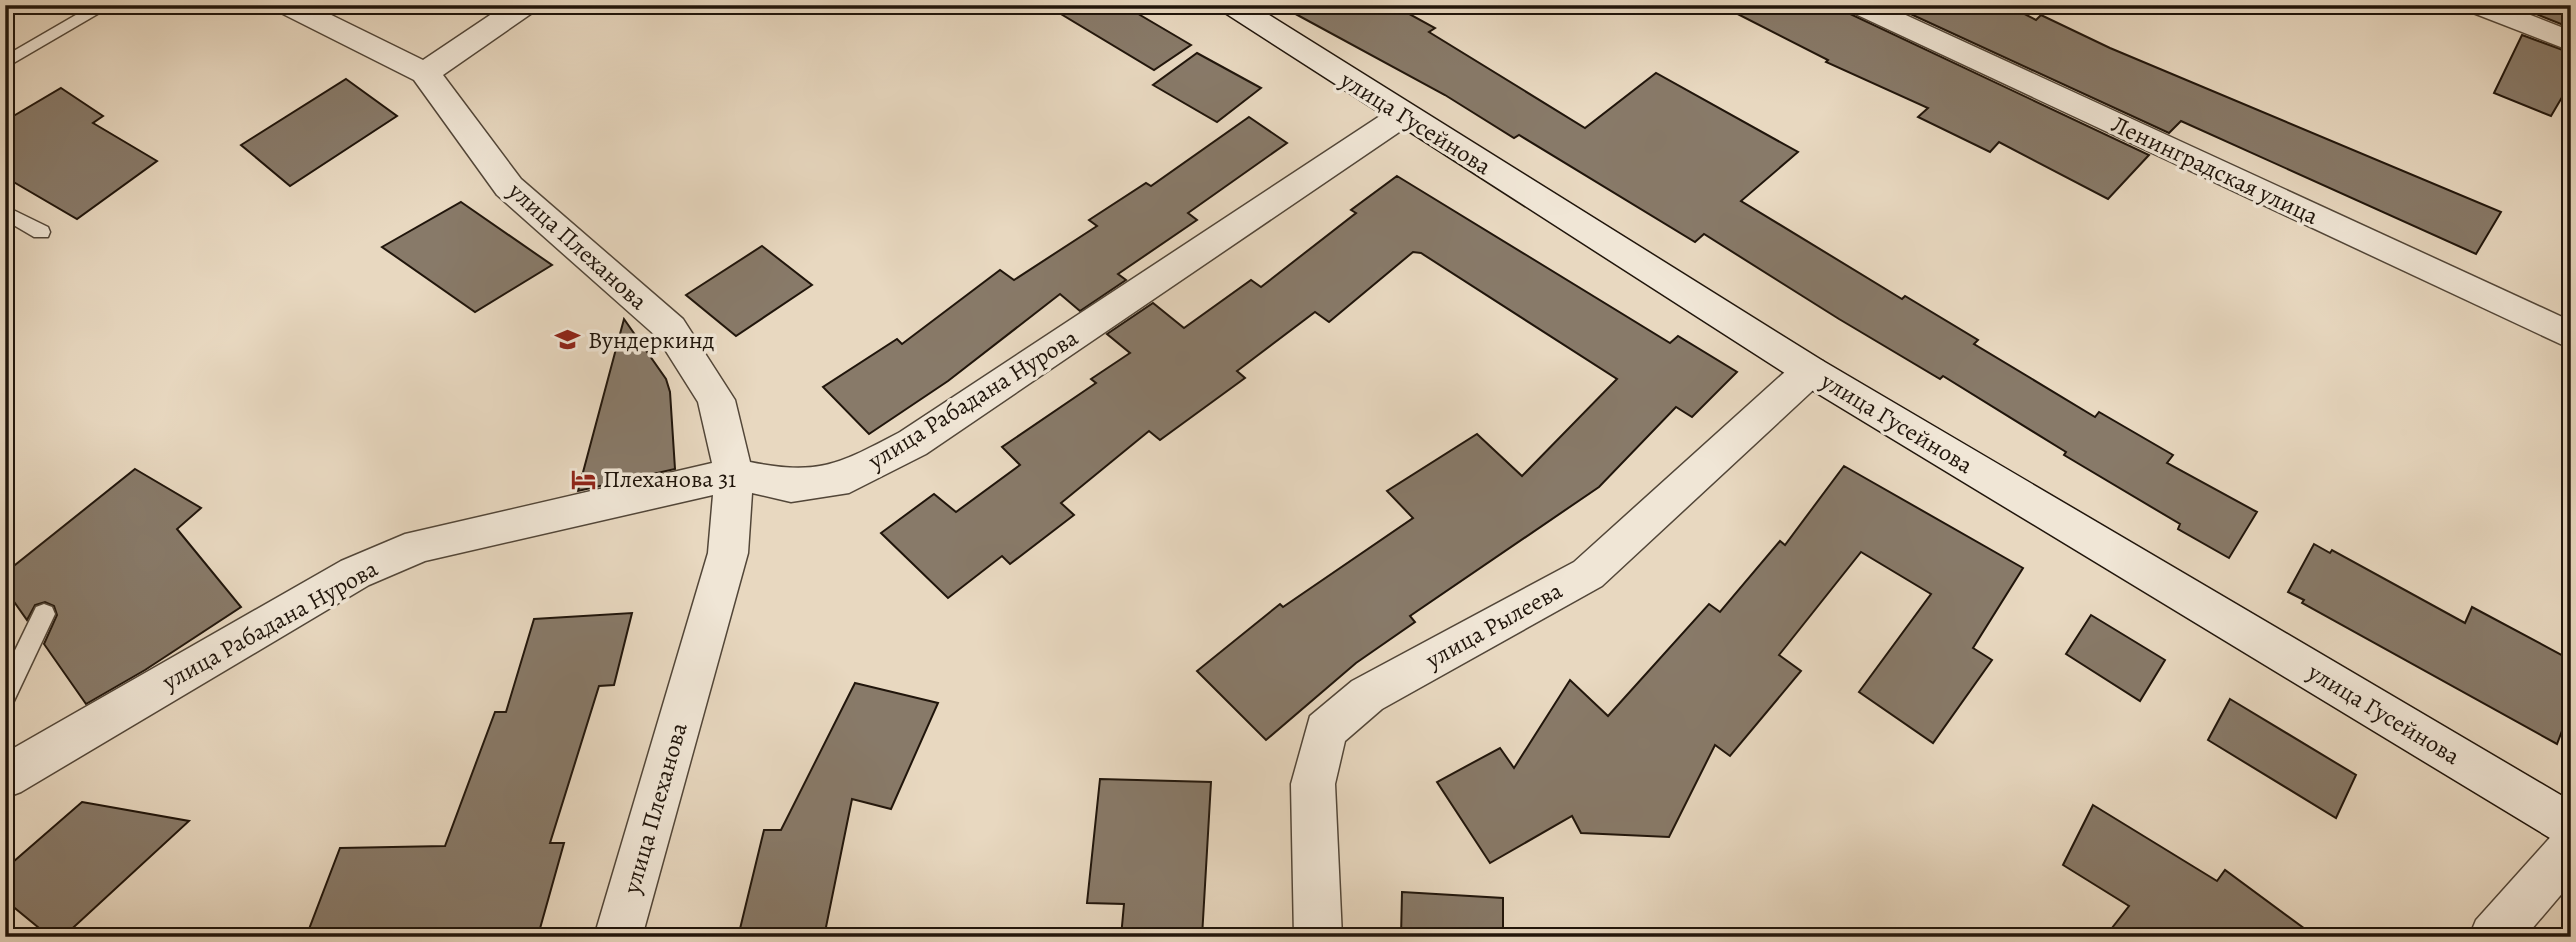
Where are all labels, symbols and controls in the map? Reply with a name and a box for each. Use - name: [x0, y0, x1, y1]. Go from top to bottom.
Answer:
- street label: улица Гусейнова: [1334, 63, 1497, 182]
- street label: Ленинградская улица: [2106, 108, 2324, 232]
- street label: улица Плеханова: [501, 174, 654, 317]
- street label: улица Рабадана Нурова: [861, 321, 1084, 477]
- place label: Вундеркинд: [588, 324, 715, 356]
- school or university icon: Вундеркинд: [554, 326, 582, 354]
- street label: улица Гусейнова: [1814, 364, 1979, 481]
- place label: Плеханова 31: [603, 463, 736, 495]
- hotel icon: Плеханова 31: [569, 465, 597, 493]
- street label: улица Рабадана Нурова: [156, 552, 383, 698]
- street label: улица Рылеева: [1419, 574, 1568, 676]
- street label: улица Гусейнова: [2301, 655, 2466, 772]
- street label: улица Плеханова: [615, 719, 695, 898]

